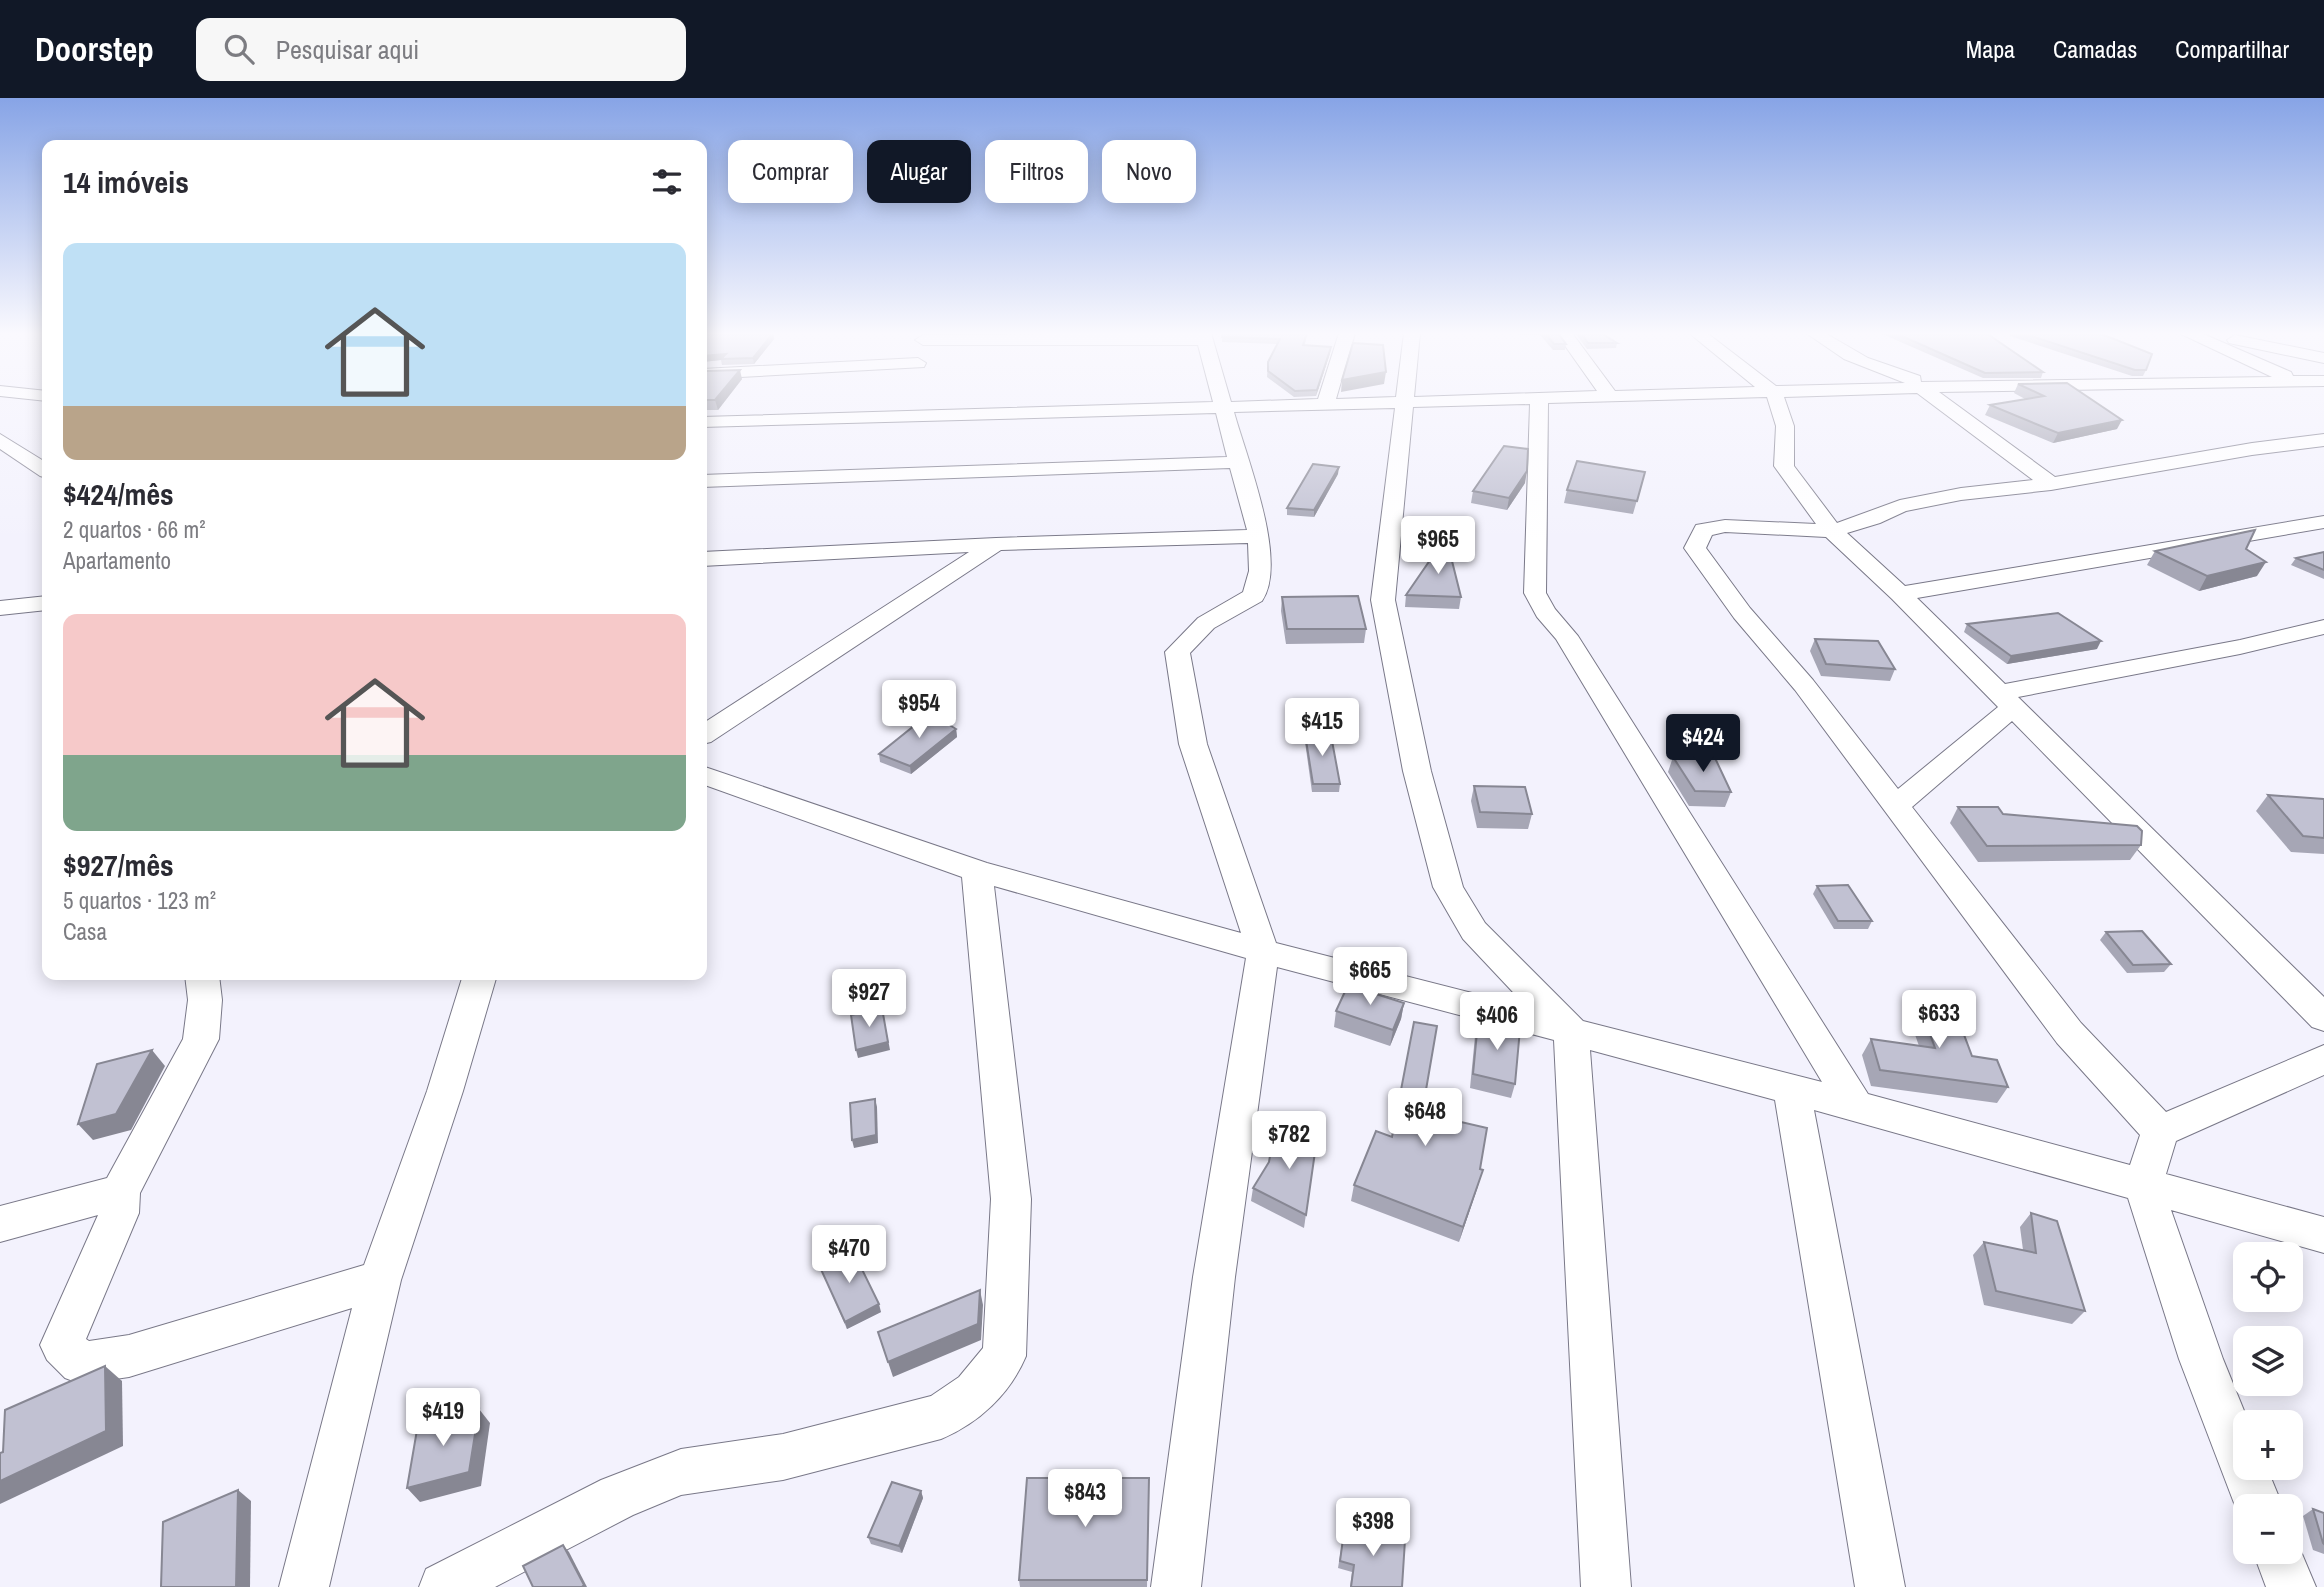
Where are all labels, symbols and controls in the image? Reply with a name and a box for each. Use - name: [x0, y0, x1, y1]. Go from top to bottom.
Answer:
- search box: [196, 18, 686, 81]
- text: Doorstep: [35, 27, 154, 71]
- icon: search: [220, 30, 258, 68]
- text: Pesquisar aqui: [276, 32, 419, 67]
- text: Mapa: [1966, 33, 2015, 65]
- text: Camadas: [2053, 33, 2137, 65]
- text: Compartilhar: [2175, 33, 2289, 65]
- chip: Comprar: [728, 140, 853, 203]
- chip: Alugar: [867, 140, 971, 203]
- chip: Filtros: [985, 140, 1088, 203]
- chip: Novo: [1102, 140, 1196, 203]
- text: 14 imóveis: [63, 162, 189, 202]
- icon: filters: [648, 163, 686, 201]
- icon: home: [312, 289, 438, 415]
- text: $424/mês: [63, 474, 174, 514]
- text: 2 quartos · 66 m²: [63, 514, 206, 545]
- pin: $965: [1397, 517, 1479, 576]
- text: $965: [1417, 523, 1459, 554]
- text: Apartamento: [63, 545, 171, 576]
- icon: home: [312, 660, 438, 786]
- pin: $954: [878, 680, 960, 740]
- text: $954: [898, 687, 940, 718]
- pin: $415: [1281, 698, 1363, 758]
- text: $415: [1301, 705, 1343, 736]
- pin: $424: [1662, 714, 1744, 774]
- text: $424: [1682, 721, 1724, 752]
- text: $927/mês: [63, 845, 174, 885]
- text: 5 quartos · 123 m²: [63, 885, 216, 916]
- text: Casa: [63, 916, 107, 947]
- pin: $665: [1329, 948, 1411, 1007]
- text: $665: [1349, 954, 1391, 985]
- pin: $927: [828, 970, 910, 1029]
- text: $927: [848, 976, 890, 1007]
- pin: $633: [1898, 990, 1980, 1050]
- pin: $406: [1456, 992, 1538, 1052]
- text: $633: [1918, 997, 1960, 1028]
- text: $406: [1476, 999, 1518, 1030]
- pin: $648: [1384, 1088, 1466, 1148]
- text: $648: [1404, 1095, 1446, 1126]
- pin: $782: [1248, 1112, 1330, 1171]
- text: $782: [1268, 1118, 1310, 1149]
- pin: $470: [808, 1226, 890, 1285]
- text: $470: [828, 1232, 870, 1263]
- map controls: [2233, 1242, 2303, 1564]
- button: locate: [2233, 1242, 2303, 1312]
- button: layers: [2233, 1326, 2303, 1396]
- pin: $419: [402, 1388, 484, 1448]
- text: $419: [422, 1395, 464, 1426]
- button: +: [2233, 1410, 2303, 1480]
- pin: $843: [1044, 1470, 1126, 1529]
- text: $843: [1064, 1476, 1106, 1507]
- button: −: [2233, 1494, 2303, 1564]
- pin: $398: [1332, 1498, 1414, 1558]
- text: $398: [1352, 1505, 1394, 1536]

